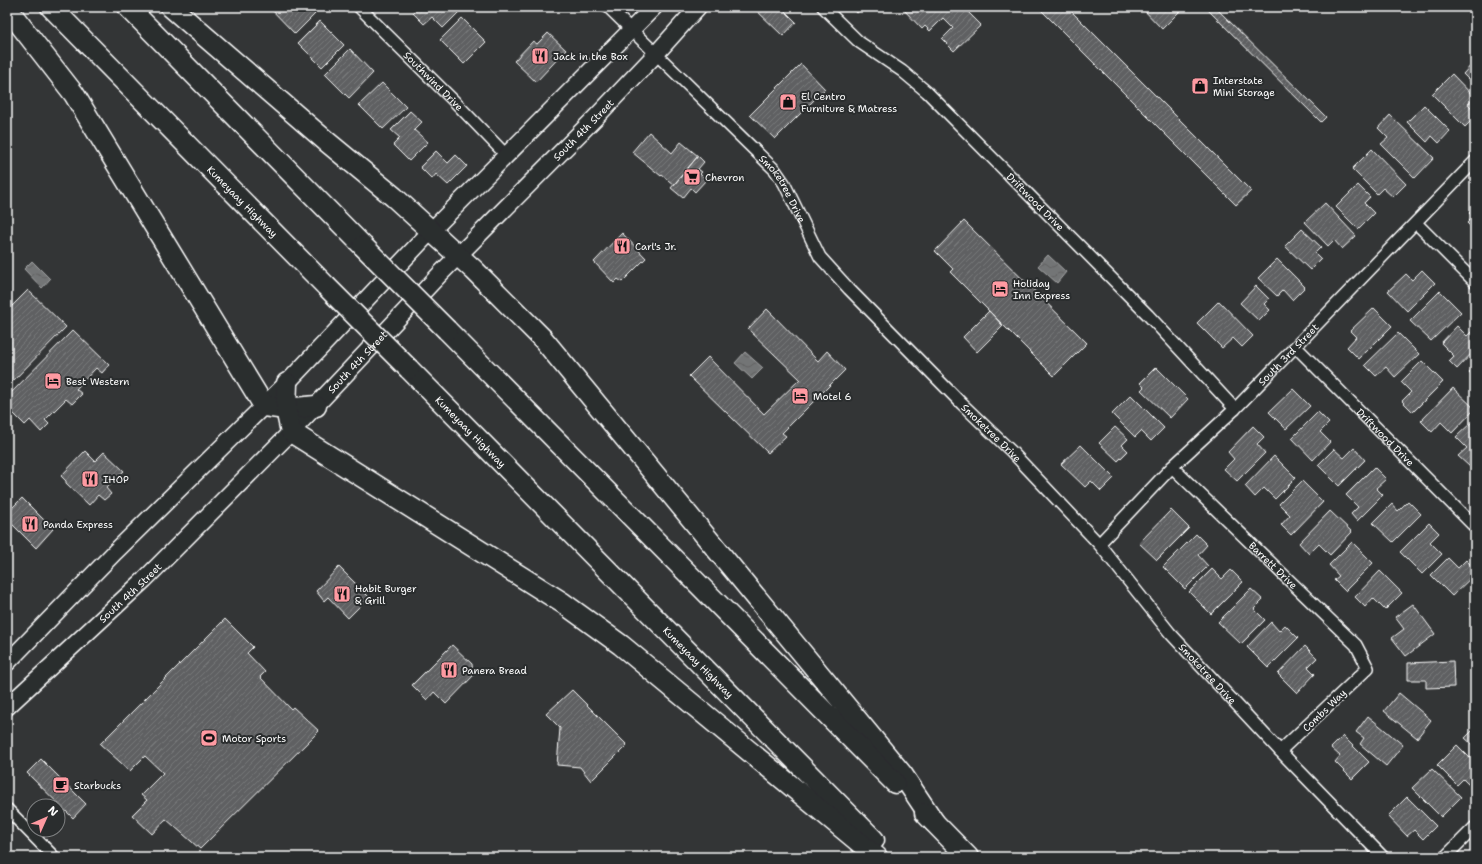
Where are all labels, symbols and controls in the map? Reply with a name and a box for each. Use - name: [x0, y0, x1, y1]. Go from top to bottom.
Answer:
- restaurant icon: Jack in the Box: [530, 46, 550, 66]
- street label: Southwind Drive: [401, 49, 466, 114]
- place label: Jack in the Box: [553, 50, 628, 63]
- place label: Interstate Mini Storage: [1213, 74, 1275, 99]
- shop icon: Interstate Mini Storage: [1190, 76, 1210, 96]
- place label: El Centro Furniture & Matress: [801, 90, 897, 115]
- shop icon: El Centro Furniture & Matress: [778, 92, 798, 112]
- street label: South 4th Street: [550, 96, 617, 164]
- street label: Smoketree Drive: [756, 152, 808, 225]
- street label: Kumeyaay Highway: [204, 163, 281, 240]
- supermarket icon: Chevron: [682, 167, 702, 187]
- street label: Driftwood Drive: [1004, 170, 1067, 234]
- place label: Chevron: [705, 171, 744, 184]
- restaurant icon: Carl's Jr.: [612, 236, 632, 256]
- place label: Carl's Jr.: [635, 240, 677, 253]
- place label: Holiday Inn Express: [1013, 277, 1070, 302]
- hotel icon: Holiday Inn Express: [990, 279, 1010, 299]
- street label: South 3rd Street: [1255, 321, 1321, 388]
- street label: South 4th Street: [325, 328, 390, 396]
- hotel icon: Best Western: [43, 371, 63, 391]
- place label: Best Western: [66, 375, 129, 388]
- hotel icon: Motel 6: [790, 386, 810, 406]
- place label: Motel 6: [813, 390, 852, 403]
- street label: Kumeyaay Highway: [432, 393, 509, 471]
- street label: Smoketree Drive: [958, 401, 1024, 465]
- street label: Driftwood Drive: [1354, 406, 1417, 469]
- restaurant icon: IHOP: [80, 469, 100, 489]
- place label: IHOP: [103, 473, 129, 486]
- restaurant icon: Panda Express: [20, 514, 40, 534]
- place label: Panda Express: [43, 518, 113, 531]
- street label: Barrett Drive: [1246, 539, 1300, 592]
- street label: South 4th Street: [96, 560, 164, 626]
- place label: Habit Burger & Grill: [355, 582, 417, 607]
- restaurant icon: Habit Burger & Grill: [332, 584, 352, 604]
- street label: Kumeyaay Highway: [660, 624, 736, 701]
- street label: Smoketree Drive: [1176, 641, 1239, 707]
- restaurant icon: Panera Bread: [439, 660, 459, 680]
- place label: Panera Bread: [462, 664, 527, 677]
- street label: Combs Way: [1300, 686, 1349, 734]
- sports icon: Motor Sports: [199, 728, 219, 748]
- place label: Motor Sports: [222, 732, 286, 745]
- cafe icon: Starbucks: [51, 775, 71, 795]
- place label: Starbucks: [74, 779, 121, 792]
- north arrow: [26, 798, 66, 838]
- text: N: [44, 803, 61, 820]

